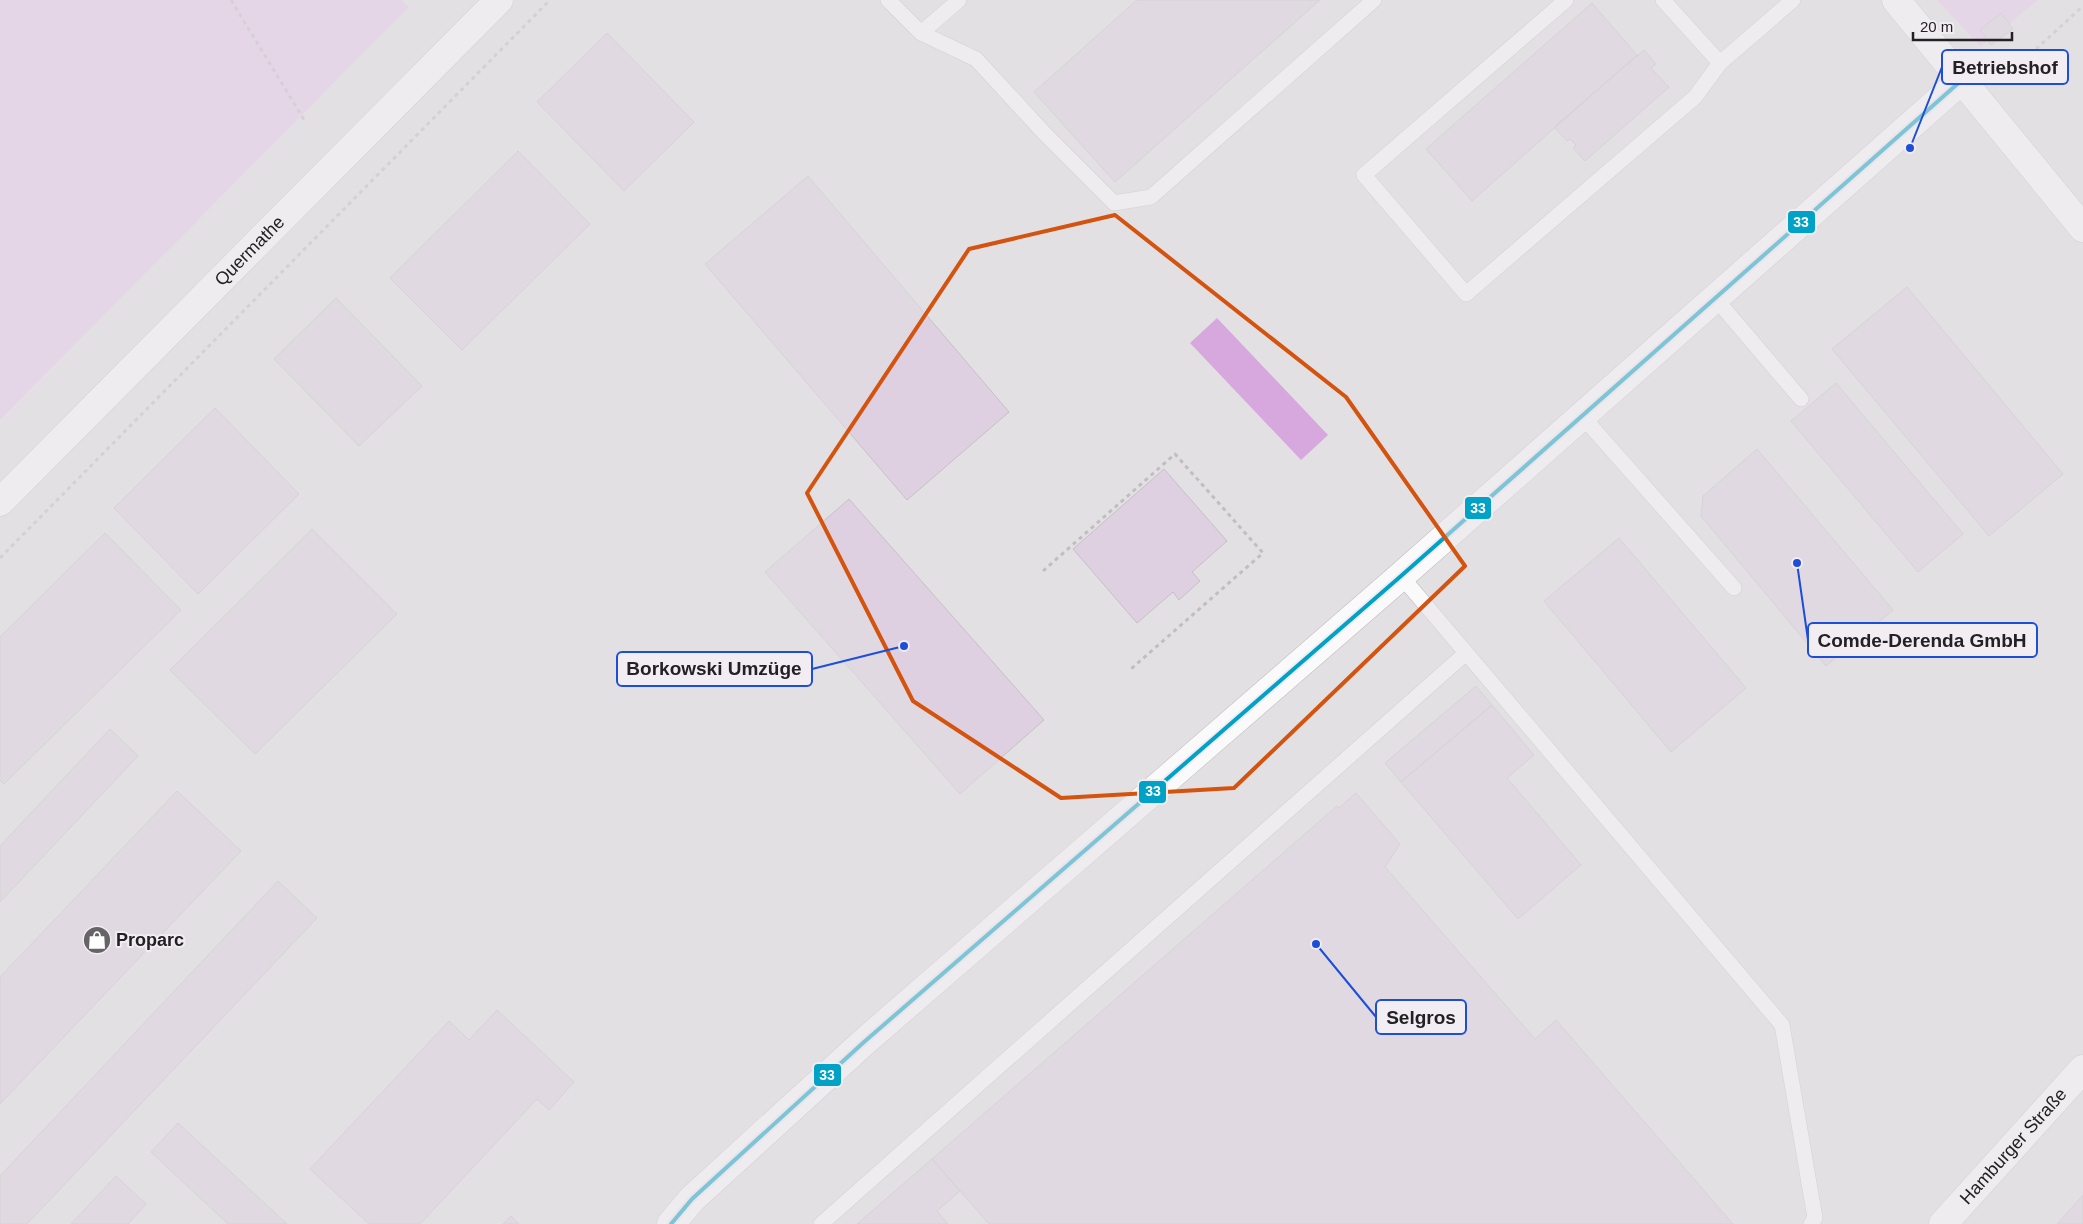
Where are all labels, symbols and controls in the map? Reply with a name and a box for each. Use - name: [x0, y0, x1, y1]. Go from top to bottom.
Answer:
- scale bar: [1913, 10, 2012, 42]
- text: 20 m: [1920, 18, 1953, 35]
- callout: Betriebshof: [1942, 50, 2068, 84]
- text: Betriebshof: [1952, 57, 2058, 78]
- line badge: 33: [1787, 210, 1816, 234]
- street label: Quermathe: [211, 212, 288, 290]
- text: 33: [1793, 214, 1809, 230]
- line badge: 33: [1464, 496, 1492, 520]
- text: 33: [1470, 500, 1486, 516]
- callout: Comde-Derenda GmbH: [1808, 623, 2037, 657]
- text: Comde-Derenda GmbH: [1817, 630, 2027, 651]
- callout: Borkowski Umzüge: [617, 652, 812, 686]
- text: Borkowski Umzüge: [626, 658, 802, 679]
- line badge: 33: [1138, 780, 1167, 804]
- text: 33: [1145, 783, 1161, 799]
- shop icon: Proparc: [82, 925, 112, 955]
- place label: Proparc: [116, 930, 184, 950]
- callout: Selgros: [1376, 1000, 1466, 1034]
- text: Selgros: [1386, 1007, 1456, 1028]
- line badge: 33: [813, 1063, 842, 1087]
- text: 33: [819, 1067, 835, 1083]
- street label: Hamburger Straße: [1956, 1084, 2071, 1208]

